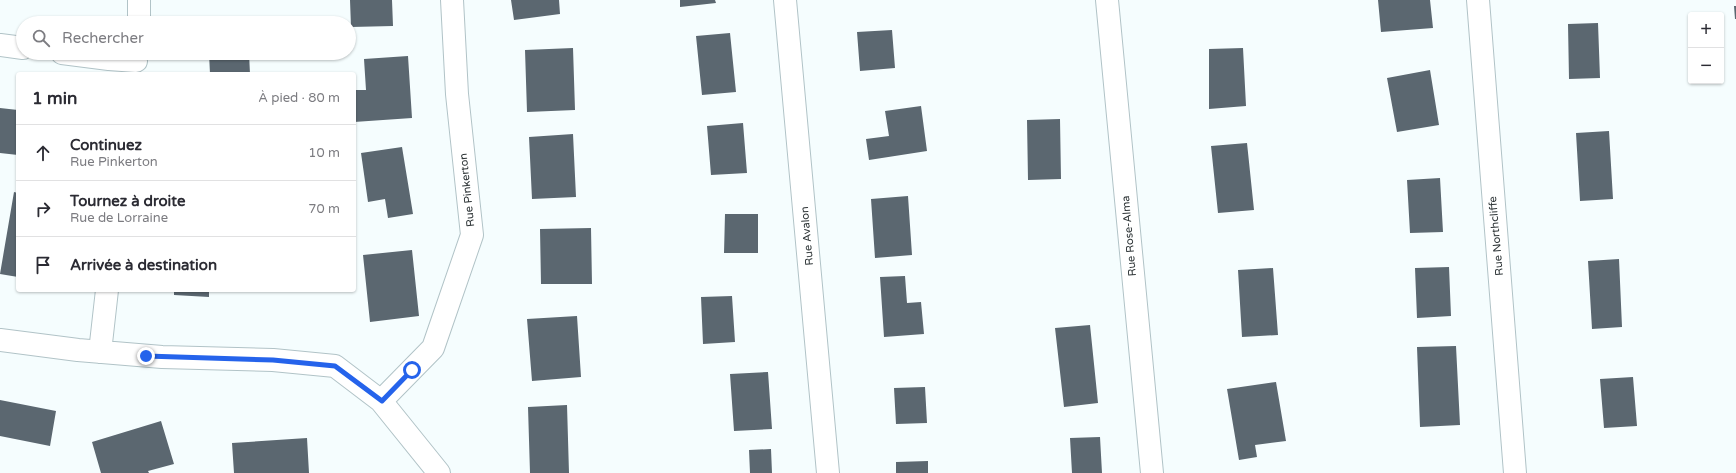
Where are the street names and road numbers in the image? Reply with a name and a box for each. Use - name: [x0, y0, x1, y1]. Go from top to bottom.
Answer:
- street label: Rue Pinkerton: [457, 152, 477, 228]
- street label: Rue Rose-Alma: [1119, 195, 1139, 277]
- street label: Rue Northcliffe: [1486, 196, 1506, 276]
- street label: Rue Avalon: [798, 206, 816, 266]

